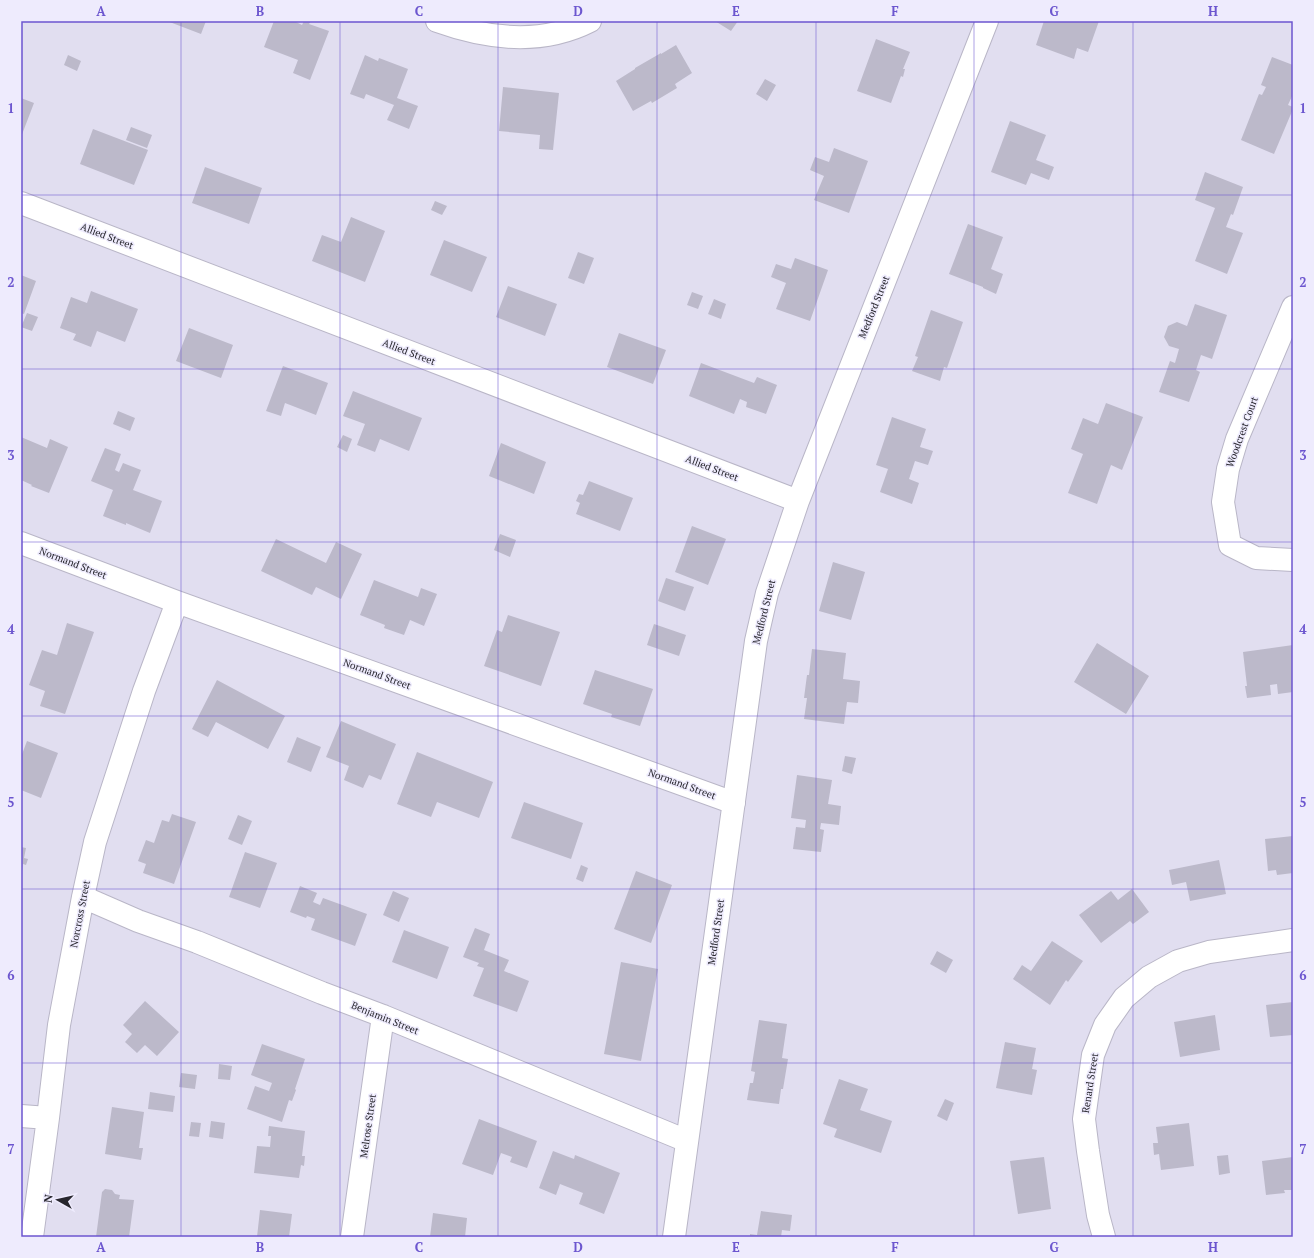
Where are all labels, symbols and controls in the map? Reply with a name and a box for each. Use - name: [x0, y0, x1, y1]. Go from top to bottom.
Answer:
- text: A: [96, 2, 106, 20]
- text: B: [256, 2, 264, 20]
- text: C: [415, 2, 423, 20]
- text: D: [573, 2, 583, 20]
- text: E: [732, 2, 740, 20]
- text: F: [891, 2, 899, 20]
- text: G: [1049, 2, 1059, 20]
- text: H: [1208, 2, 1218, 20]
- text: 1: [7, 99, 15, 117]
- text: 1: [1299, 99, 1307, 117]
- street label: Allied Street: [79, 220, 136, 252]
- text: 2: [7, 273, 15, 291]
- street label: Medford Street: [856, 273, 893, 340]
- text: 2: [1299, 273, 1307, 291]
- street label: Allied Street: [381, 336, 438, 368]
- street label: Woodcrest Court: [1223, 395, 1261, 469]
- text: 3: [7, 446, 15, 464]
- text: 3: [1299, 446, 1307, 464]
- street label: Allied Street: [684, 452, 741, 484]
- street label: Normand Street: [38, 544, 109, 582]
- street label: Medford Street: [750, 578, 778, 646]
- text: 4: [7, 620, 15, 638]
- text: 4: [1299, 620, 1307, 638]
- street label: Normand Street: [341, 656, 413, 692]
- street label: Normand Street: [646, 766, 718, 802]
- text: 5: [7, 793, 15, 811]
- text: 5: [1299, 793, 1307, 811]
- street label: Norcross Street: [67, 879, 93, 949]
- street label: Medford Street: [705, 898, 727, 966]
- text: 6: [7, 966, 15, 984]
- text: 6: [1299, 966, 1307, 984]
- street label: Benjamin Street: [349, 999, 421, 1038]
- street label: Renard Street: [1079, 1052, 1101, 1114]
- street label: Melrose Street: [357, 1093, 379, 1159]
- text: 7: [7, 1140, 15, 1158]
- text: 7: [1299, 1140, 1307, 1158]
- north arrow: [38, 1180, 78, 1220]
- text: N: [41, 1193, 56, 1204]
- text: A: [96, 1238, 106, 1256]
- text: B: [256, 1238, 264, 1256]
- text: C: [415, 1238, 423, 1256]
- text: D: [573, 1238, 583, 1256]
- text: E: [732, 1238, 740, 1256]
- text: F: [891, 1238, 899, 1256]
- text: G: [1049, 1238, 1059, 1256]
- text: H: [1208, 1238, 1218, 1256]

